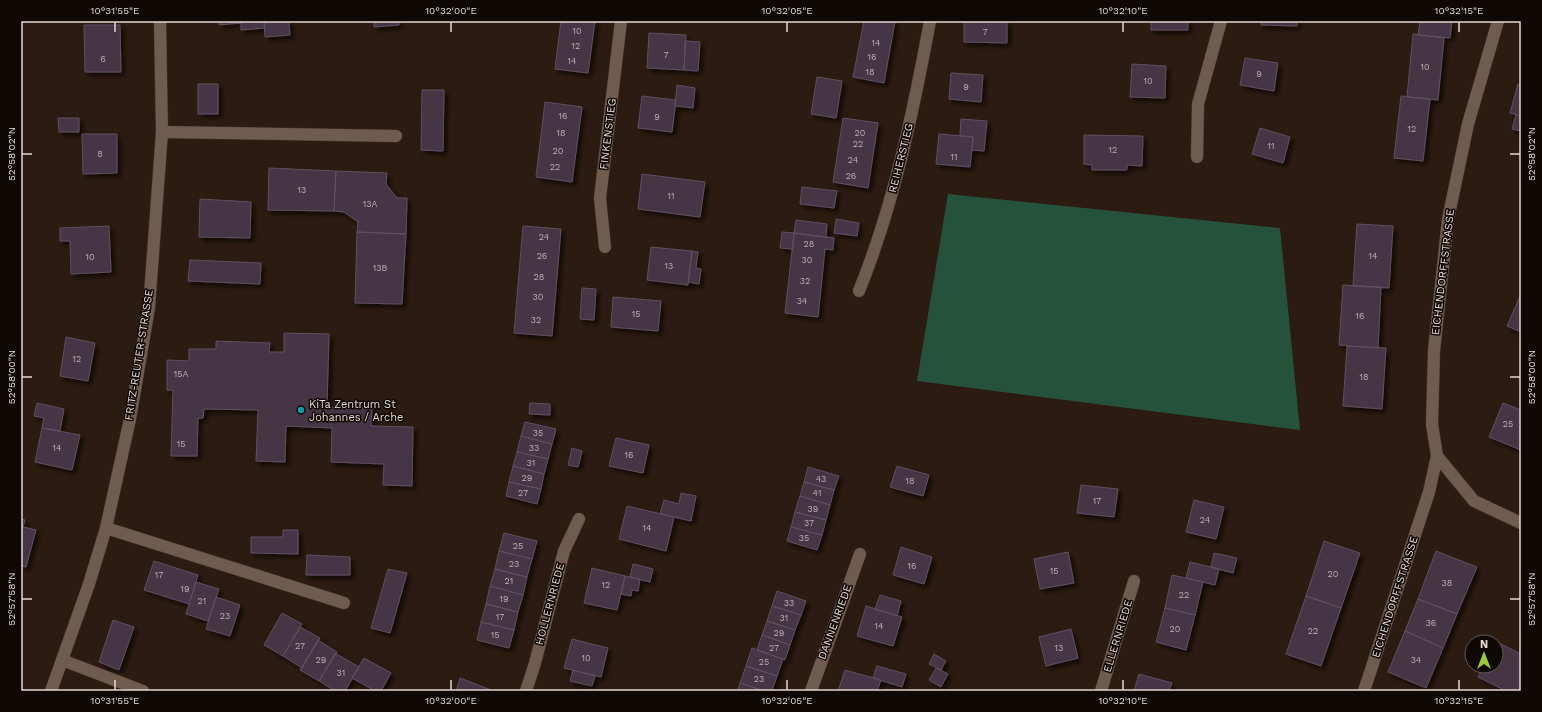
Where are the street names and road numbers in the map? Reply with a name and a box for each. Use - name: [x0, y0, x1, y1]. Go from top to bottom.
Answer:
- street label: FINKENSTIEG: [597, 98, 619, 170]
- street label: REIHERSTIEG: [886, 122, 916, 194]
- street label: EICHENDORFFSTRASSE: [1429, 208, 1457, 336]
- street label: FRITZ-REUTER-STRASSE: [122, 288, 156, 422]
- street label: EICHENDORFFSTRASSE: [1369, 535, 1421, 659]
- street label: HOLLERNRIEDE: [533, 562, 567, 646]
- street label: DANNENRIEDE: [815, 583, 855, 661]
- street label: ELLERNRIEDE: [1101, 598, 1135, 674]

